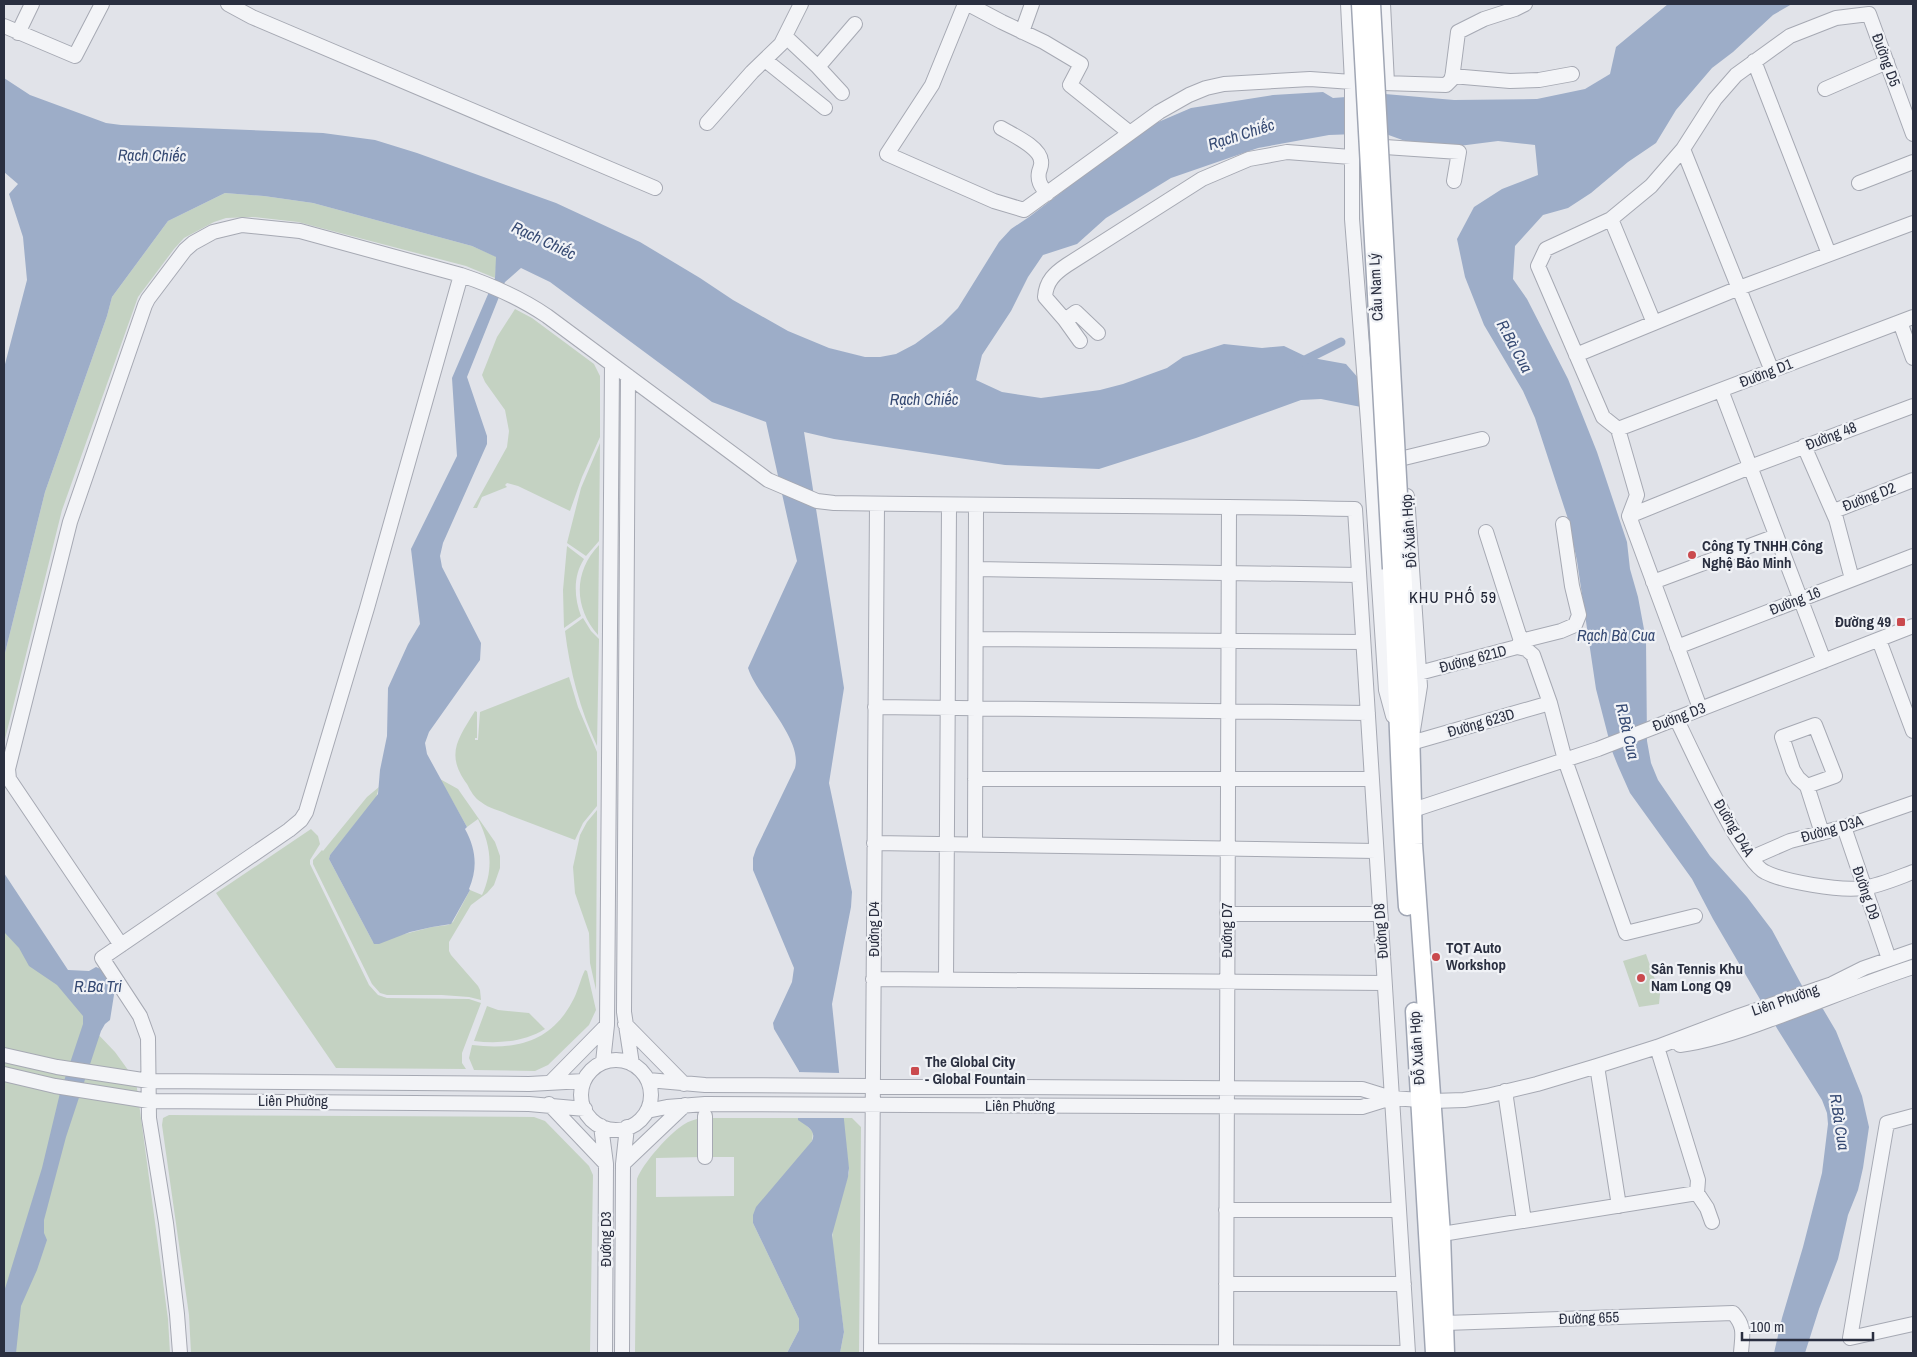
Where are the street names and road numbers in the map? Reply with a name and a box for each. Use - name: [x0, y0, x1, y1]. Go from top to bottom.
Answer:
- street label: Đường D5: [1867, 30, 1906, 90]
- street label: Cầu Nam Lý: [1363, 252, 1388, 321]
- street label: Đường D1: [1736, 353, 1796, 392]
- street label: Đường 48: [1802, 416, 1860, 455]
- street label: Đường D2: [1839, 477, 1899, 516]
- street label: Đỗ Xuân Hợp: [1395, 493, 1422, 569]
- street label: Đường 16: [1766, 581, 1824, 620]
- street label: Đường 621D: [1437, 639, 1509, 678]
- street label: Đường D3: [1649, 697, 1709, 736]
- street label: Đường 623D: [1445, 703, 1517, 742]
- street label: Đường D4A: [1709, 795, 1760, 861]
- street label: Đường D3A: [1798, 809, 1866, 847]
- street label: Đường D9: [1848, 863, 1885, 923]
- street label: Đường D4: [863, 901, 884, 957]
- street label: Đường D7: [1216, 902, 1237, 958]
- street label: Đường D8: [1368, 903, 1393, 959]
- street label: Liên Phường: [1748, 978, 1821, 1021]
- street label: Đỗ Xuân Hợp: [1403, 1010, 1430, 1086]
- street label: Liên Phường: [258, 1090, 328, 1111]
- street label: Liên Phường: [985, 1095, 1055, 1116]
- street label: Đường D3: [595, 1211, 616, 1267]
- street label: Đường 655: [1559, 1306, 1620, 1329]

